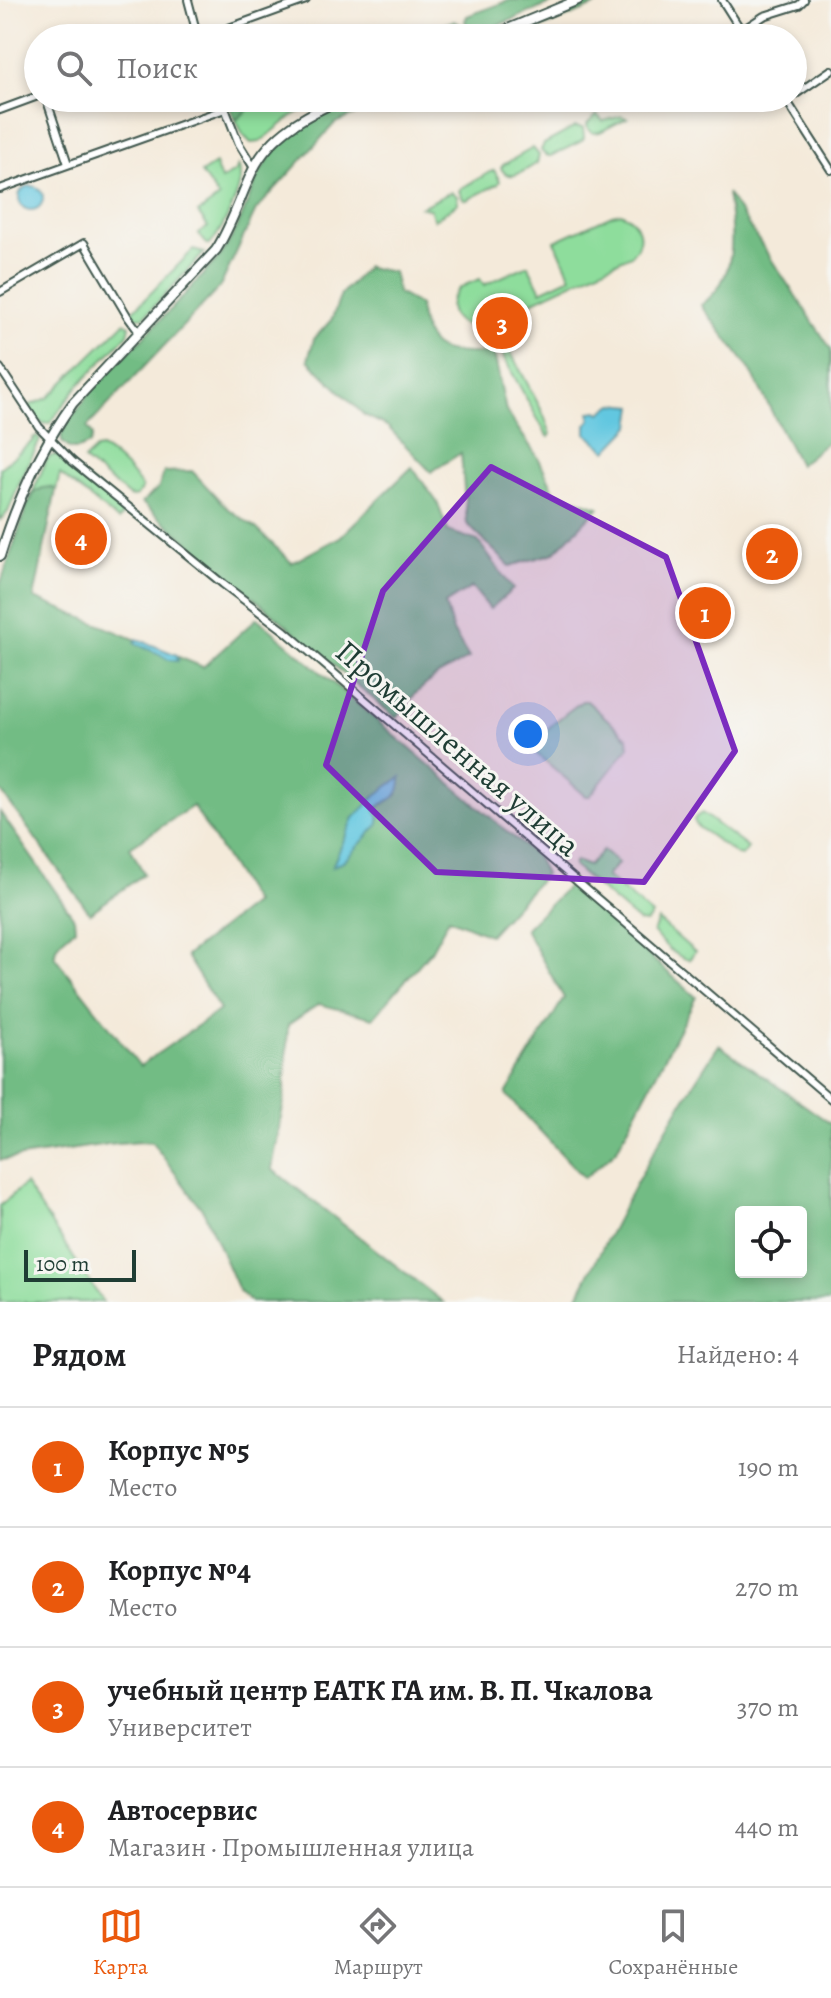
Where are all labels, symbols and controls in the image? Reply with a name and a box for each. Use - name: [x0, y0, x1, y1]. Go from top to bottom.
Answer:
- search box: [24, 24, 807, 112]
- icon: search: [52, 46, 96, 90]
- text: Поиск: [116, 48, 198, 88]
- pin: 3: [476, 293, 528, 353]
- pin: 4: [55, 509, 107, 569]
- pin: 2: [746, 524, 798, 584]
- pin: 1: [679, 583, 731, 643]
- street label: Промышленная улица: [326, 629, 590, 867]
- your location: [508, 714, 548, 754]
- map controls: [735, 1206, 807, 1278]
- button: locate: [735, 1206, 807, 1278]
- scale bar: [24, 1246, 136, 1282]
- text: 100 m: [36, 1249, 90, 1279]
- text: Рядом: [32, 1331, 126, 1378]
- text: Найдено: 4: [677, 1337, 799, 1372]
- text: Корпус №5: [108, 1430, 250, 1470]
- text: 1: [53, 1450, 63, 1485]
- text: 190 m: [738, 1450, 799, 1485]
- text: Место: [108, 1470, 177, 1505]
- text: Корпус №4: [108, 1550, 251, 1590]
- text: 2: [52, 1570, 64, 1605]
- text: 270 m: [735, 1570, 799, 1605]
- text: Место: [108, 1590, 177, 1625]
- text: учебный центр ЕАТК ГА им. В. П. Чкалова: [108, 1670, 653, 1710]
- text: 3: [52, 1690, 64, 1725]
- text: 370 m: [737, 1690, 799, 1725]
- text: Университет: [108, 1710, 252, 1745]
- text: Автосервис: [108, 1790, 258, 1830]
- text: 4: [52, 1810, 64, 1845]
- text: 440 m: [735, 1810, 799, 1845]
- text: Магазин · Промышленная улица: [108, 1830, 474, 1865]
- tab: Карта: [93, 1904, 148, 1982]
- tab: Маршрут: [334, 1904, 423, 1982]
- tab: Сохранённые: [608, 1904, 738, 1982]

